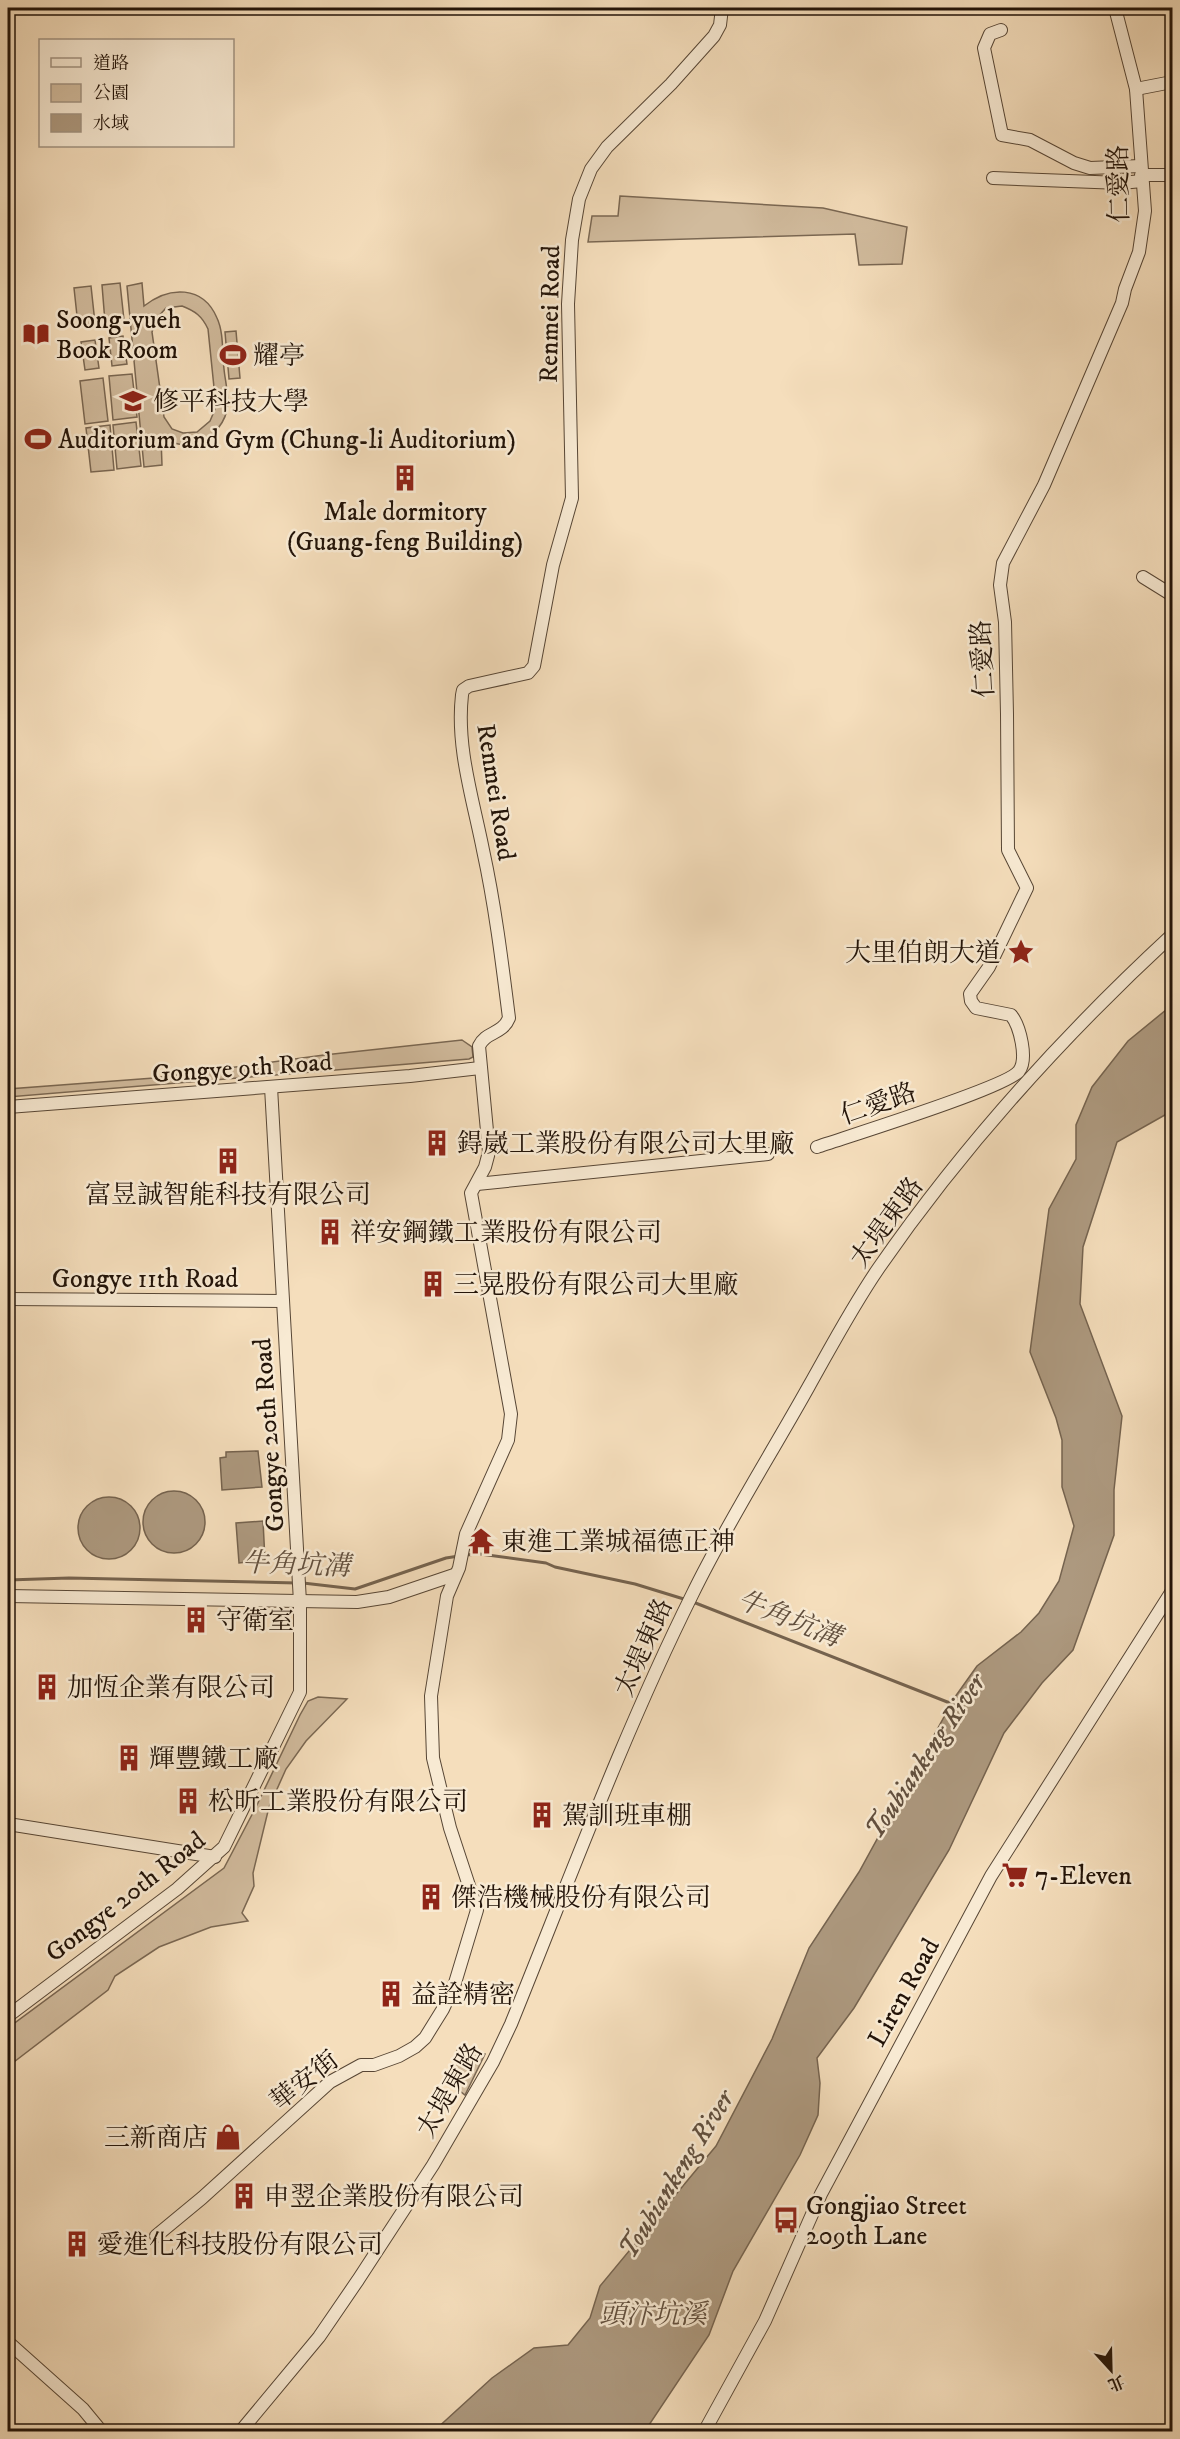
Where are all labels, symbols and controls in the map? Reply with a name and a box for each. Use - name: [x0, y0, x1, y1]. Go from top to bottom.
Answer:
- legend: [39, 39, 234, 147]
- text: 道路: [93, 53, 129, 75]
- text: 公園: [93, 83, 129, 105]
- text: 水域: [93, 113, 129, 135]
- street label: 仁愛路: [1102, 145, 1137, 223]
- street label: Renmei Road: [533, 245, 568, 383]
- place label: Soong-yueh Book Room: [56, 304, 181, 367]
- library icon: Soong-yueh Book Room: [21, 319, 51, 349]
- sports icon: 耀亭: [218, 340, 248, 370]
- place label: 耀亭: [253, 340, 305, 373]
- school or university icon: 修平科技大學: [118, 386, 148, 416]
- place label: 修平科技大學: [153, 386, 309, 419]
- sports icon: Auditorium and Gym (Chung-li Auditorium): [23, 424, 53, 454]
- place label: Auditorium and Gym (Chung-li Auditorium): [58, 424, 516, 457]
- building icon: Male dormitory (Guang-feng Building): [390, 463, 420, 493]
- place label: Male dormitory (Guang-feng Building): [287, 496, 523, 559]
- street label: 仁愛路: [965, 619, 1002, 699]
- street label: Renmei Road: [468, 722, 523, 863]
- place label: 大里伯朗大道: [845, 937, 1001, 970]
- place icon: 大里伯朗大道: [1006, 937, 1036, 967]
- street label: Gongye 9th Road: [151, 1046, 333, 1091]
- street label: 仁愛路: [836, 1076, 921, 1133]
- building icon: 鍀崴工業股份有限公司大里廠: [422, 1128, 452, 1158]
- place label: 鍀崴工業股份有限公司大里廠: [457, 1128, 795, 1161]
- building icon: 富昱誠智能科技有限公司: [213, 1146, 243, 1176]
- street label: 太堤東路: [843, 1171, 931, 1275]
- place label: 富昱誠智能科技有限公司: [85, 1179, 371, 1212]
- building icon: 祥安鋼鐵工業股份有限公司: [315, 1217, 345, 1247]
- place label: 祥安鋼鐵工業股份有限公司: [350, 1217, 662, 1250]
- street label: Gongye 11th Road: [52, 1263, 238, 1296]
- building icon: 三晃股份有限公司大里廠: [418, 1269, 448, 1299]
- place label: 三晃股份有限公司大里廠: [453, 1269, 739, 1302]
- street label: Gongye 20th Road: [246, 1337, 293, 1533]
- temple icon: 東進工業城福德正神: [466, 1526, 496, 1556]
- place label: 東進工業城福德正神: [501, 1526, 735, 1559]
- water label: 牛角坑溝: [241, 1546, 355, 1584]
- water label: 牛角坑溝: [732, 1583, 849, 1656]
- street label: 太堤東路: [608, 1593, 681, 1702]
- building icon: 守衛室: [181, 1605, 211, 1635]
- place label: 守衛室: [216, 1605, 294, 1638]
- water label: Toubiankeng River: [858, 1666, 995, 1846]
- building icon: 加恆企業有限公司: [32, 1672, 62, 1702]
- place label: 加恆企業有限公司: [67, 1672, 275, 1705]
- building icon: 輝豐鐵工廠: [114, 1743, 144, 1773]
- place label: 輝豐鐵工廠: [149, 1743, 279, 1776]
- building icon: 松昕工業股份有限公司: [173, 1786, 203, 1816]
- place label: 松昕工業股份有限公司: [208, 1786, 468, 1819]
- building icon: 駕訓班車棚: [527, 1800, 557, 1830]
- place label: 駕訓班車棚: [562, 1800, 692, 1833]
- street label: Gongye 20th Road: [39, 1824, 213, 1970]
- supermarket icon: 7-Eleven: [1000, 1860, 1030, 1890]
- place label: 7-Eleven: [1035, 1860, 1132, 1893]
- building icon: 傑浩機械股份有限公司: [416, 1882, 446, 1912]
- place label: 傑浩機械股份有限公司: [451, 1882, 711, 1915]
- street label: Liren Road: [861, 1933, 948, 2053]
- building icon: 益詮精密: [376, 1979, 406, 2009]
- place label: 益詮精密: [411, 1979, 515, 2012]
- street label: 太堤東路: [410, 2037, 491, 2144]
- street label: 華安街: [264, 2044, 346, 2118]
- water label: Toubiankeng River: [612, 2082, 743, 2265]
- place label: 三新商店: [104, 2122, 208, 2155]
- shop icon: 三新商店: [213, 2122, 243, 2152]
- building icon: 申翌企業股份有限公司: [229, 2181, 259, 2211]
- place label: 申翌企業股份有限公司: [264, 2181, 524, 2214]
- place label: Gongjiao Street 209th Lane: [806, 2190, 967, 2253]
- bus stop icon: Gongjiao Street 209th Lane: [771, 2205, 801, 2235]
- building icon: 愛進化科技股份有限公司: [62, 2229, 92, 2259]
- place label: 愛進化科技股份有限公司: [97, 2229, 383, 2262]
- water label: 頭汴坑溪: [599, 2298, 710, 2332]
- north arrow: [1081, 2340, 1141, 2400]
- text: 北: [1105, 2371, 1127, 2395]

